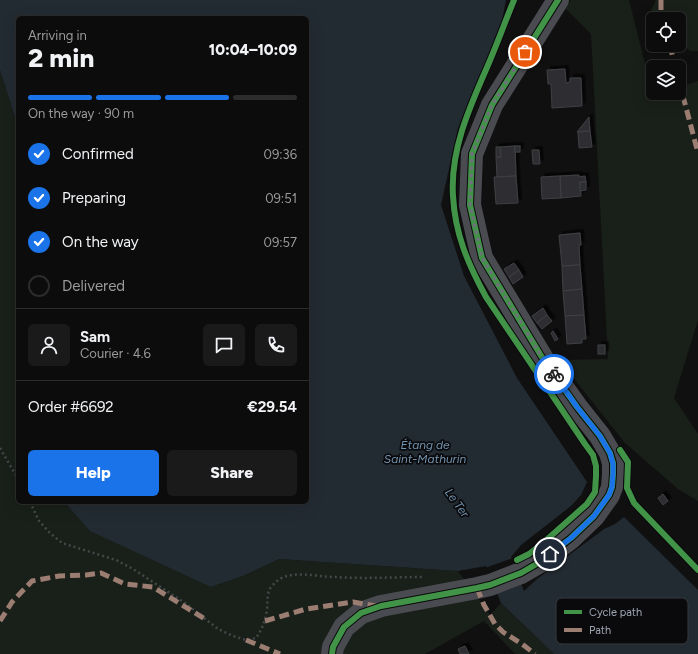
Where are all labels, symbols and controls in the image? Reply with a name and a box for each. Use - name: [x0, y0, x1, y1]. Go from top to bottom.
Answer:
- map controls: [646, 12, 686, 100]
- button: locate: [646, 12, 686, 52]
- text: Arriving in: [28, 28, 87, 43]
- pin: [508, 35, 542, 69]
- text: 10:04–10:09: [209, 41, 297, 59]
- icon: bag: [514, 41, 536, 63]
- text: 2 min: [28, 42, 94, 74]
- button: layers: [646, 60, 686, 100]
- text: On the way · 90 m: [28, 106, 134, 121]
- icon: check: [28, 143, 50, 165]
- text: Confirmed: [62, 145, 134, 163]
- text: 09:36: [264, 147, 297, 162]
- icon: check: [28, 187, 50, 209]
- text: Preparing: [62, 189, 126, 207]
- text: 09:51: [265, 191, 297, 206]
- icon: check: [28, 231, 50, 253]
- text: On the way: [62, 233, 139, 251]
- text: 09:57: [264, 235, 297, 250]
- text: Delivered: [62, 277, 125, 295]
- button: person: [28, 324, 70, 366]
- button: chat: [203, 324, 245, 366]
- button: phone: [255, 324, 297, 366]
- text: Sam: [80, 328, 110, 346]
- text: Courier · 4.6: [80, 346, 151, 361]
- courier: [534, 354, 574, 394]
- icon: bike: [543, 363, 565, 385]
- text: Order #6692: [28, 398, 114, 416]
- text: €29.54: [247, 398, 297, 416]
- water label: Étang de Saint-Mathurin: [384, 438, 466, 466]
- button: Help: [28, 450, 159, 496]
- button: Share: [167, 450, 297, 496]
- water label: Le Ter: [442, 486, 473, 521]
- pin: [533, 537, 567, 571]
- icon: home: [539, 543, 561, 565]
- legend: [556, 598, 688, 644]
- text: Cycle path: [589, 606, 642, 619]
- text: Path: [589, 624, 611, 637]

